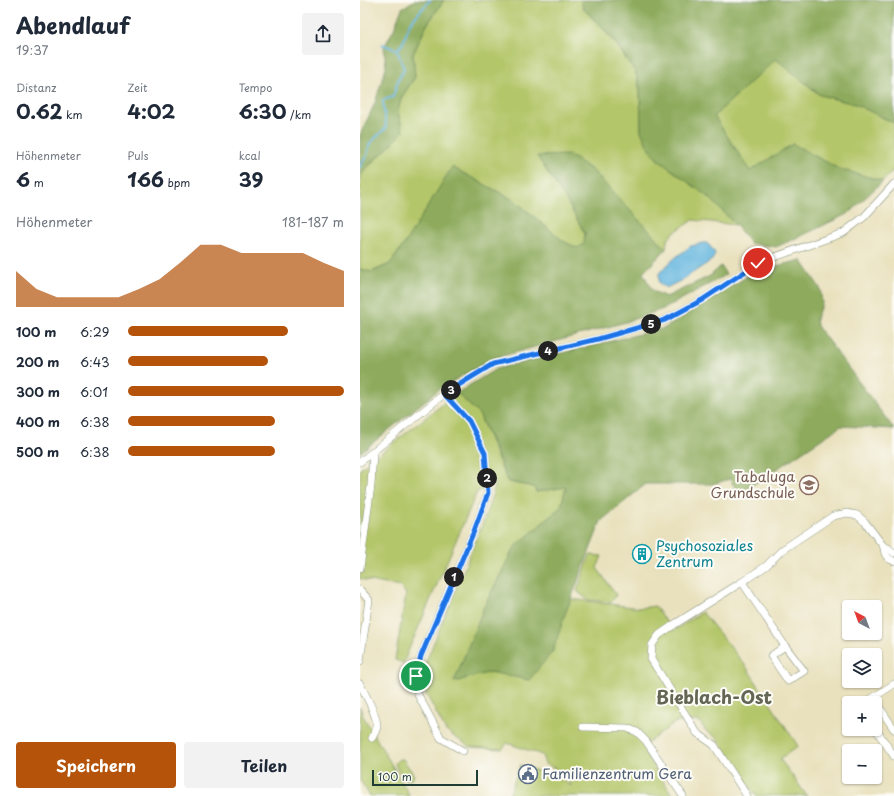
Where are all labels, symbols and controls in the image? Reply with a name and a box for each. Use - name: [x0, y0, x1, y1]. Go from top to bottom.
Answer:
- text: Abendlauf: [16, 8, 130, 41]
- button: share: [302, 13, 344, 55]
- text: 19:37: [16, 40, 48, 59]
- text: Distanz: [16, 79, 56, 96]
- text: Zeit: [127, 79, 148, 96]
- text: Tempo: [239, 79, 272, 96]
- text: 0.62: [16, 96, 62, 126]
- text: 4:02: [127, 96, 175, 126]
- text: 6:30: [239, 96, 287, 126]
- text: km: [62, 106, 83, 123]
- text: /km: [287, 106, 311, 123]
- text: Höhenmeter: [16, 147, 81, 164]
- text: Puls: [127, 147, 149, 164]
- text: kcal: [239, 147, 261, 164]
- text: 6: [16, 164, 30, 194]
- text: 166: [127, 164, 164, 194]
- text: 39: [239, 164, 263, 194]
- text: m: [30, 174, 44, 191]
- text: bpm: [164, 174, 190, 191]
- text: Höhenmeter: [16, 212, 93, 231]
- text: 181–187 m: [282, 212, 344, 231]
- pin: [741, 246, 775, 280]
- icon: check: [747, 252, 769, 274]
- pin: 5: [641, 314, 661, 334]
- text: 5: [647, 315, 655, 332]
- text: 100 m: [16, 322, 57, 341]
- text: 6:29: [80, 322, 109, 341]
- pin: 4: [538, 341, 558, 361]
- text: 4: [544, 342, 552, 359]
- text: 200 m: [16, 352, 60, 371]
- text: 6:43: [80, 352, 110, 371]
- pin: 3: [441, 380, 461, 400]
- text: 3: [447, 381, 455, 398]
- text: 300 m: [16, 382, 60, 401]
- text: 6:01: [80, 382, 108, 401]
- text: 400 m: [16, 412, 60, 431]
- text: 6:38: [80, 412, 110, 431]
- text: 500 m: [16, 442, 59, 461]
- text: 6:38: [80, 442, 110, 461]
- place label: Tabaluga Grundschule: [711, 466, 795, 503]
- pin: 2: [477, 468, 497, 488]
- text: 2: [483, 469, 491, 486]
- school or university icon: Tabaluga Grundschule: [798, 474, 820, 496]
- place label: Psychosoziales Zentrum: [656, 535, 753, 572]
- building icon: Psychosoziales Zentrum: [631, 543, 653, 565]
- pin: 1: [444, 567, 464, 587]
- text: 1: [451, 568, 457, 585]
- north arrow: [842, 600, 882, 640]
- map controls: [842, 600, 882, 784]
- button: layers: [842, 648, 882, 688]
- pin: [399, 659, 433, 693]
- icon: arrive: [405, 665, 427, 687]
- district label: Bieblach-Ost: [656, 683, 773, 710]
- button: +: [842, 696, 882, 736]
- button: Speichern: [16, 742, 176, 788]
- button: Teilen: [184, 742, 344, 788]
- button: −: [842, 744, 882, 784]
- public building icon: Familienzentrum Gera: [517, 763, 539, 785]
- place label: Familienzentrum Gera: [542, 763, 692, 784]
- scale bar: [372, 768, 478, 787]
- text: 100 m: [378, 768, 412, 785]

